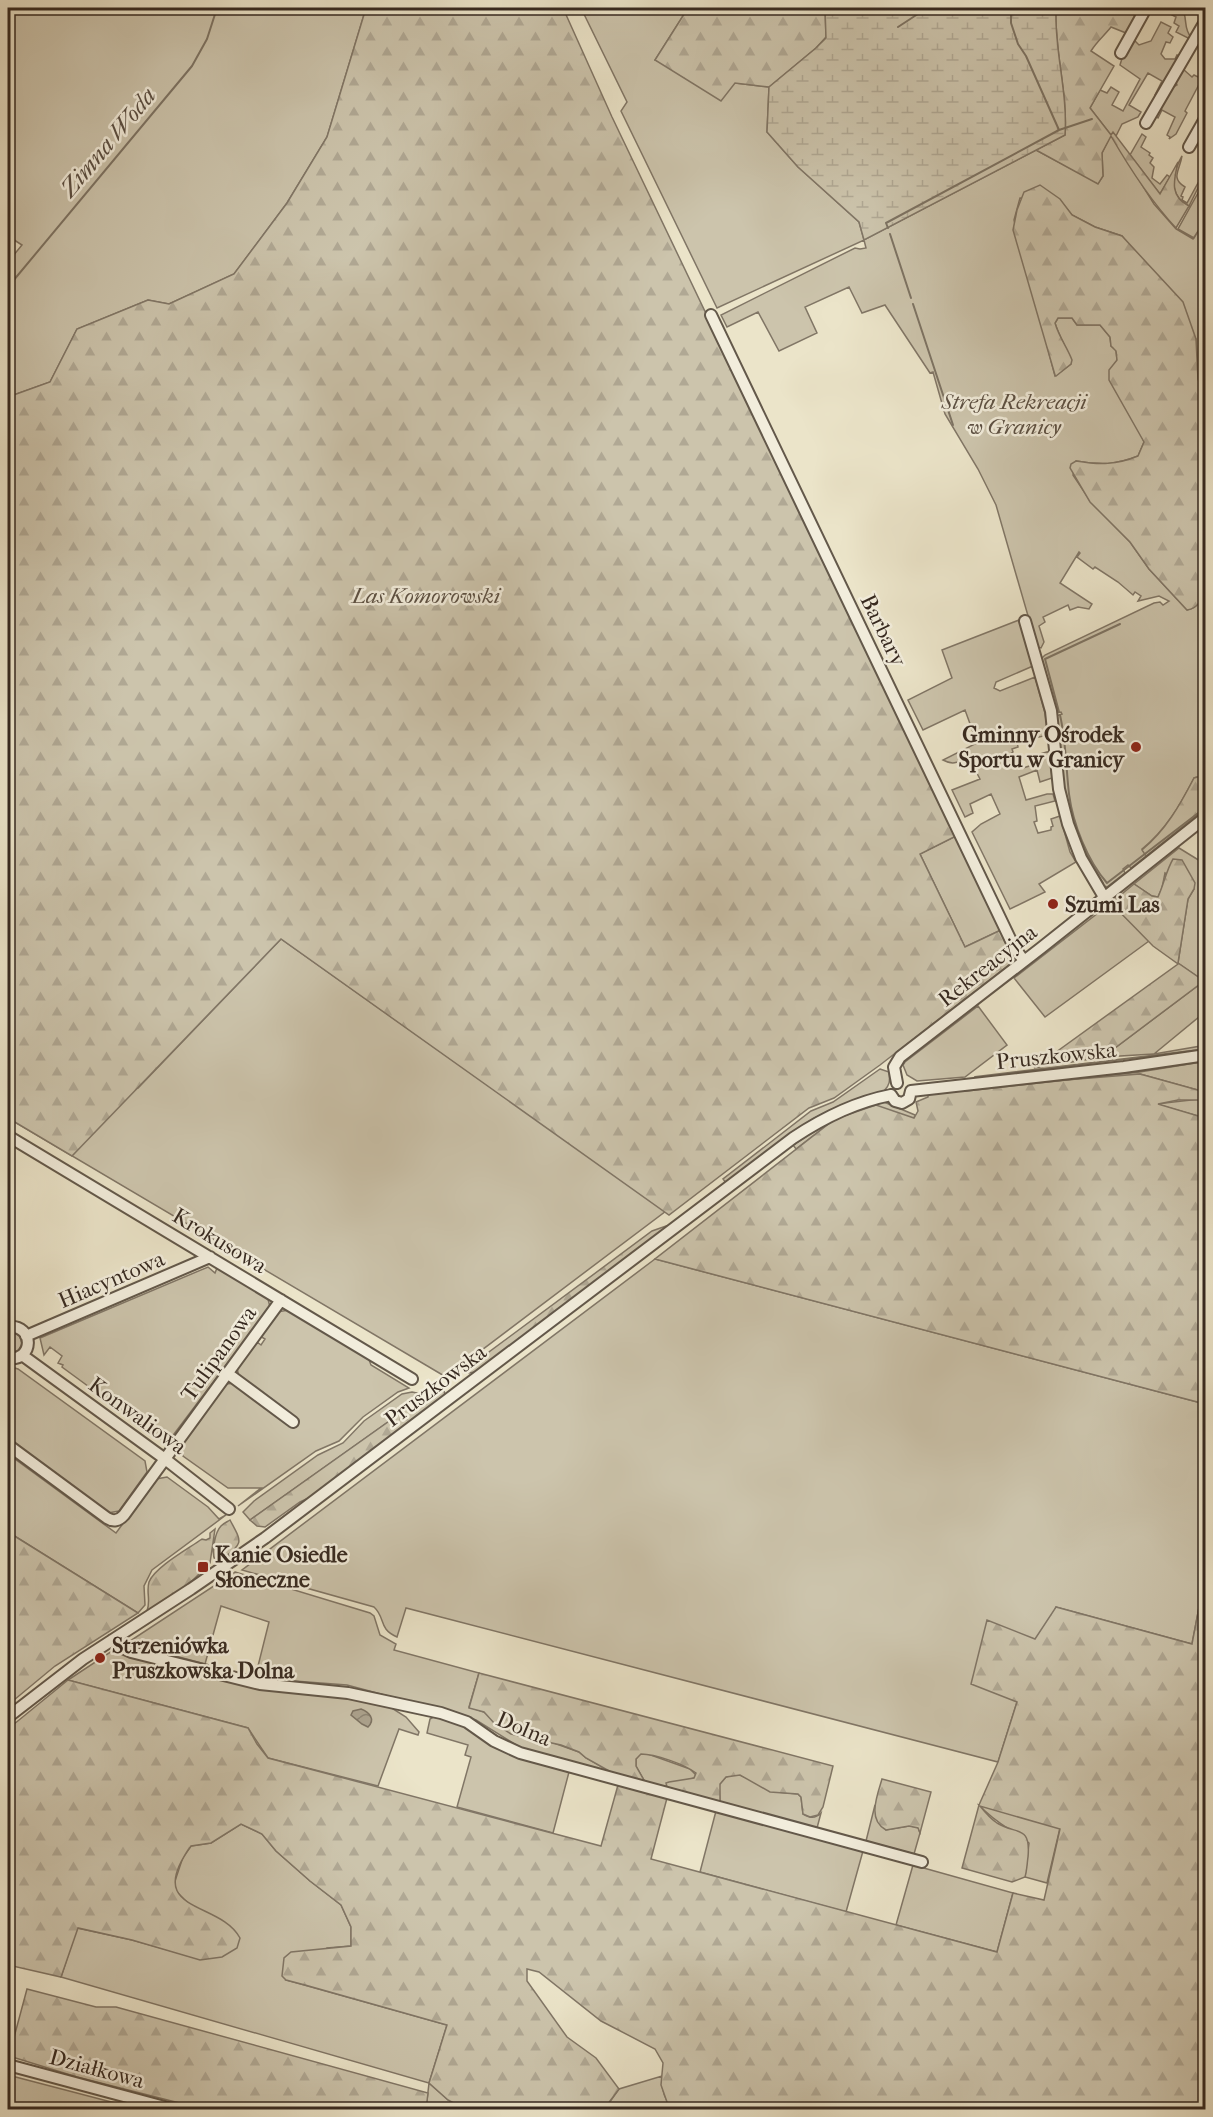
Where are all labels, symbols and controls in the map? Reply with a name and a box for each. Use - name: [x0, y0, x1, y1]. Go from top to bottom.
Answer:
- water label: Zimna Woda: [53, 82, 162, 204]
- park label: Strefa Rekreacji w Granicy: [940, 389, 1088, 440]
- park label: Las Komorowski: [350, 583, 502, 609]
- street label: Barbary: [855, 590, 912, 672]
- place label: Gminny Ośrodek Sportu w Granicy: [959, 722, 1125, 773]
- marker: Gminny Ośrodek Sportu w Granicy: [1129, 740, 1143, 754]
- place label: Szumi Las: [1065, 892, 1160, 918]
- marker: Szumi Las: [1046, 897, 1060, 911]
- street label: Rekreacyjna: [933, 919, 1043, 1012]
- street label: Pruszkowska: [995, 1037, 1118, 1075]
- street label: Krokusowa: [168, 1203, 272, 1279]
- street label: Hiacyntowa: [54, 1246, 169, 1314]
- street label: Tulipanowa: [176, 1300, 262, 1406]
- street label: Pruszkowska: [380, 1339, 492, 1432]
- street label: Konwaliowa: [83, 1372, 192, 1461]
- place label: Kanie Osiedle Słoneczne: [215, 1542, 348, 1593]
- marker: Kanie Osiedle Słoneczne: [196, 1560, 210, 1574]
- place label: Strzeniówka Pruszkowska Dolna: [112, 1633, 295, 1684]
- marker: Strzeniówka Pruszkowska Dolna: [93, 1651, 107, 1665]
- street label: Dolna: [492, 1706, 556, 1752]
- street label: Działkowa: [46, 2044, 148, 2094]

